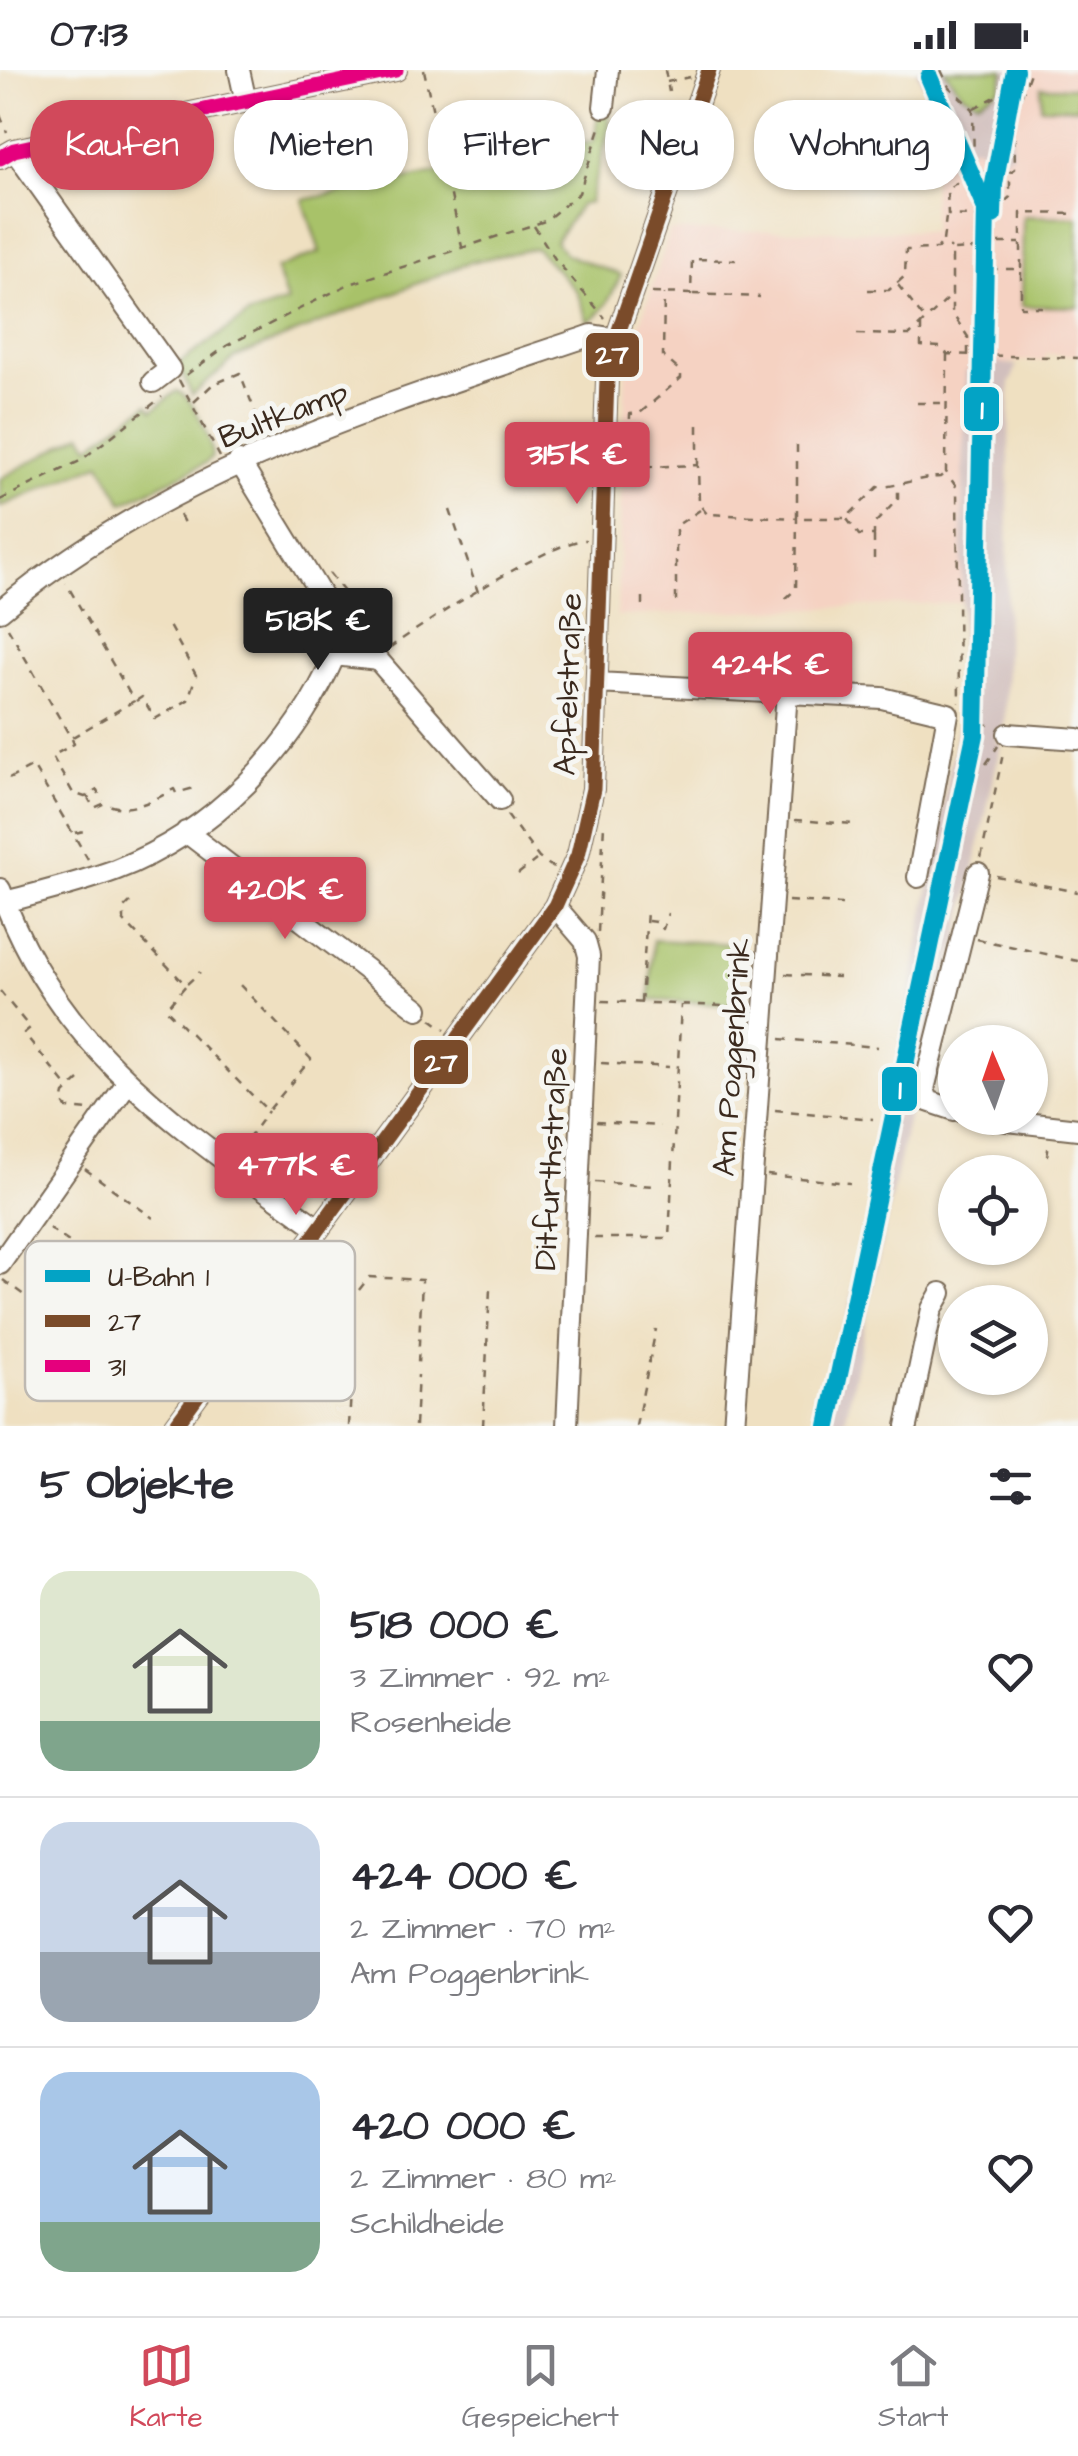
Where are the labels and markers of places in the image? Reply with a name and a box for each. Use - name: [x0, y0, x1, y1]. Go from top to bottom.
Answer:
- pin: 315K €: [496, 422, 658, 507]
- pin: 518K €: [237, 588, 399, 673]
- pin: 424K €: [689, 632, 851, 717]
- pin: 420K €: [204, 857, 366, 942]
- pin: 477K €: [215, 1133, 377, 1218]

